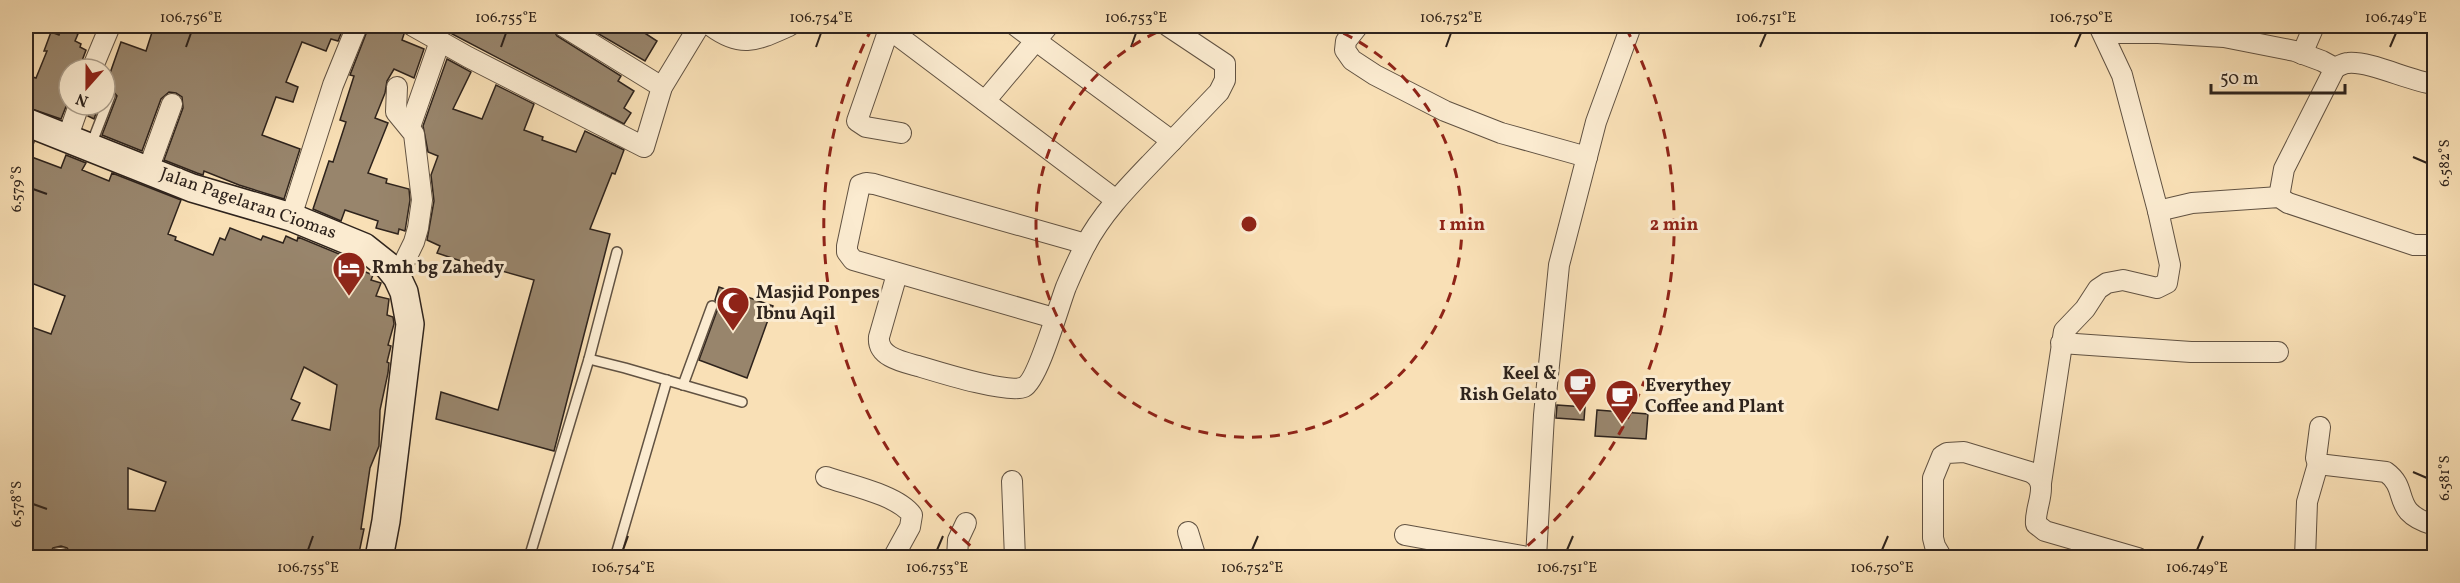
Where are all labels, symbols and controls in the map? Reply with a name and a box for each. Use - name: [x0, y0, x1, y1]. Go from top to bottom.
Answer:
- text: 106.756°E: [160, 8, 222, 29]
- text: 106.755°E: [475, 8, 537, 29]
- text: 106.754°E: [789, 8, 853, 29]
- text: 106.753°E: [1105, 8, 1167, 29]
- text: 106.752°E: [1420, 8, 1482, 29]
- text: 106.751°E: [1736, 8, 1796, 29]
- text: 106.750°E: [2049, 8, 2113, 29]
- text: 106.749°E: [2365, 8, 2427, 29]
- north arrow: [57, 57, 117, 117]
- scale bar: [2211, 57, 2344, 95]
- text: 50 m: [2220, 67, 2259, 92]
- text: N: [73, 87, 92, 111]
- text: 6.582°S: [2435, 139, 2456, 187]
- street label: Jalan Pagelaran Ciomas: [156, 162, 340, 246]
- text: 6.579°S: [7, 166, 28, 212]
- text: 1 min: [1439, 213, 1485, 238]
- text: 2 min: [1650, 213, 1698, 238]
- centre of rings: [1239, 214, 1259, 234]
- hotel icon: Rmh bg Zahedy: [331, 250, 367, 297]
- place label: Rmh bg Zahedy: [372, 256, 504, 281]
- place label: Masjid Ponpes Ibnu Aqil: [756, 281, 880, 327]
- mosque icon: Masjid Ponpes Ibnu Aqil: [715, 285, 751, 332]
- place label: Keel & Rish Gelato: [1460, 362, 1557, 408]
- cafe icon: Keel & Rish Gelato: [1562, 366, 1598, 413]
- place label: Everythey Coffee and Plant: [1645, 374, 1784, 420]
- cafe icon: Everythey Coffee and Plant: [1604, 378, 1640, 425]
- text: 6.581°S: [2435, 455, 2456, 501]
- text: 6.578°S: [7, 481, 28, 527]
- text: 106.755°E: [277, 558, 339, 579]
- text: 106.754°E: [591, 558, 655, 579]
- text: 106.753°E: [906, 558, 968, 579]
- text: 106.752°E: [1221, 558, 1283, 579]
- text: 106.751°E: [1537, 558, 1597, 579]
- text: 106.750°E: [1850, 558, 1914, 579]
- text: 106.749°E: [2166, 558, 2228, 579]

